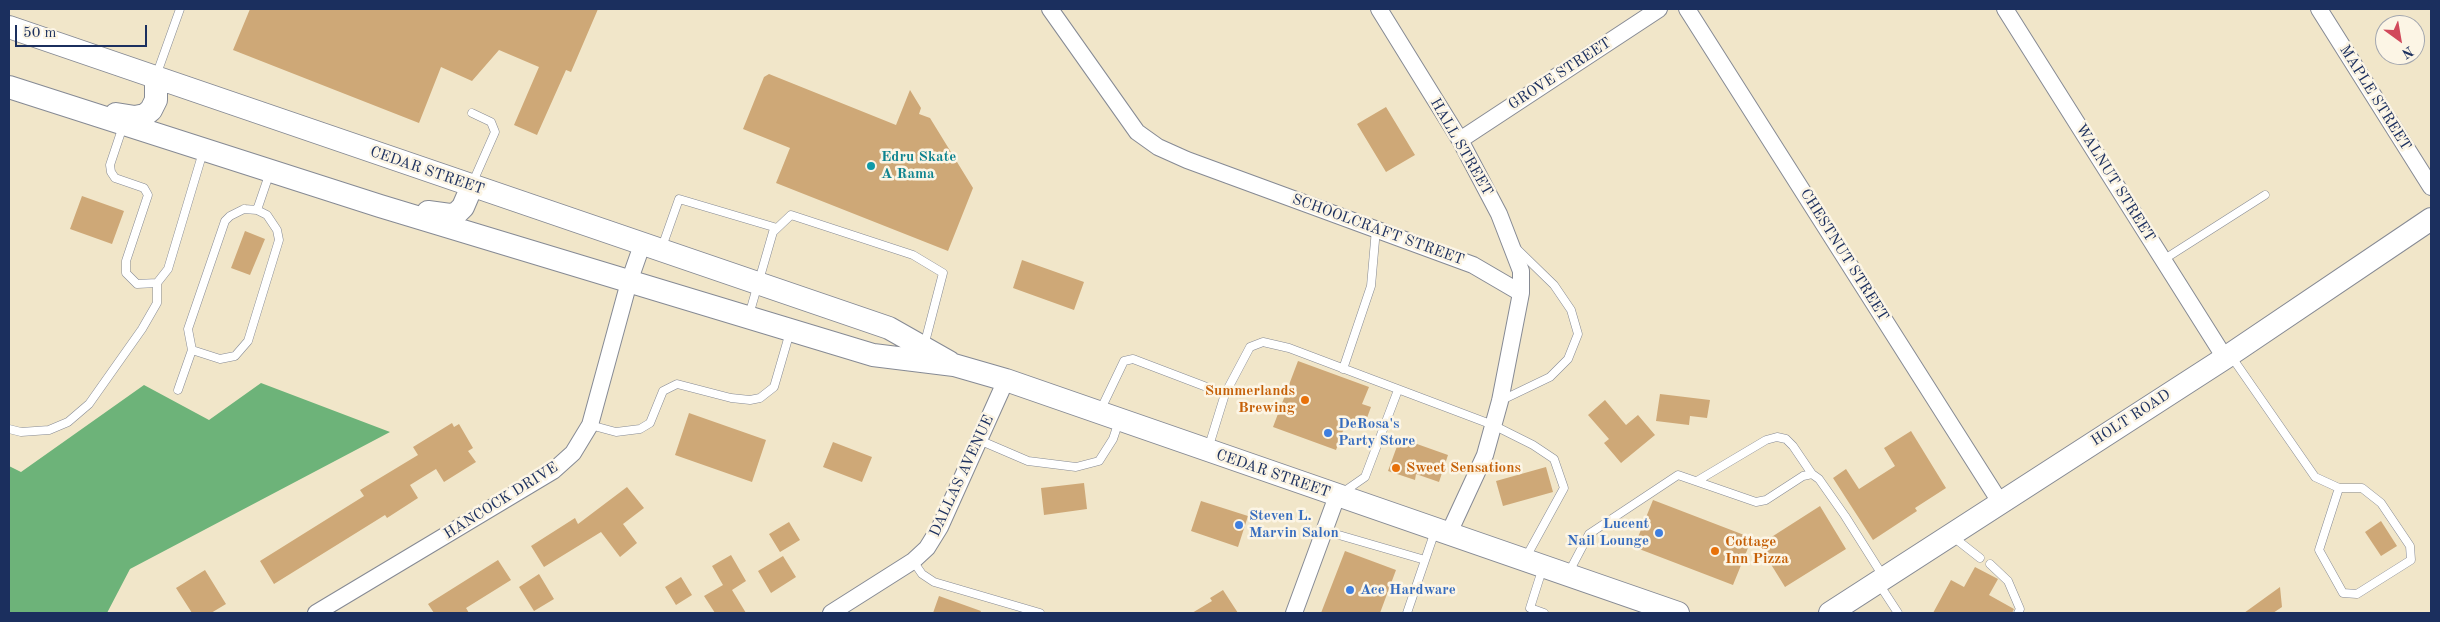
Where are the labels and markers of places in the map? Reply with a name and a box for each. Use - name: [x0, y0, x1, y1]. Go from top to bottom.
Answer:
- place label: Edru Skate A Rama: [881, 148, 956, 183]
- marker: Edru Skate A Rama: [865, 160, 877, 172]
- place label: Summerlands Brewing: [1205, 382, 1295, 417]
- marker: Summerlands Brewing: [1299, 394, 1311, 406]
- place label: DeRosa's Party Store: [1338, 415, 1415, 450]
- marker: DeRosa's Party Store: [1322, 427, 1334, 439]
- place label: Sweet Sensations: [1406, 459, 1521, 477]
- marker: Sweet Sensations: [1390, 462, 1402, 474]
- place label: Steven L. Marvin Salon: [1249, 507, 1339, 542]
- place label: Lucent Nail Lounge: [1567, 515, 1649, 550]
- marker: Steven L. Marvin Salon: [1233, 519, 1245, 531]
- marker: Lucent Nail Lounge: [1653, 527, 1665, 539]
- place label: Cottage Inn Pizza: [1725, 533, 1789, 568]
- marker: Cottage Inn Pizza: [1709, 545, 1721, 557]
- place label: Ace Hardware: [1360, 581, 1456, 599]
- marker: Ace Hardware: [1344, 584, 1356, 596]

